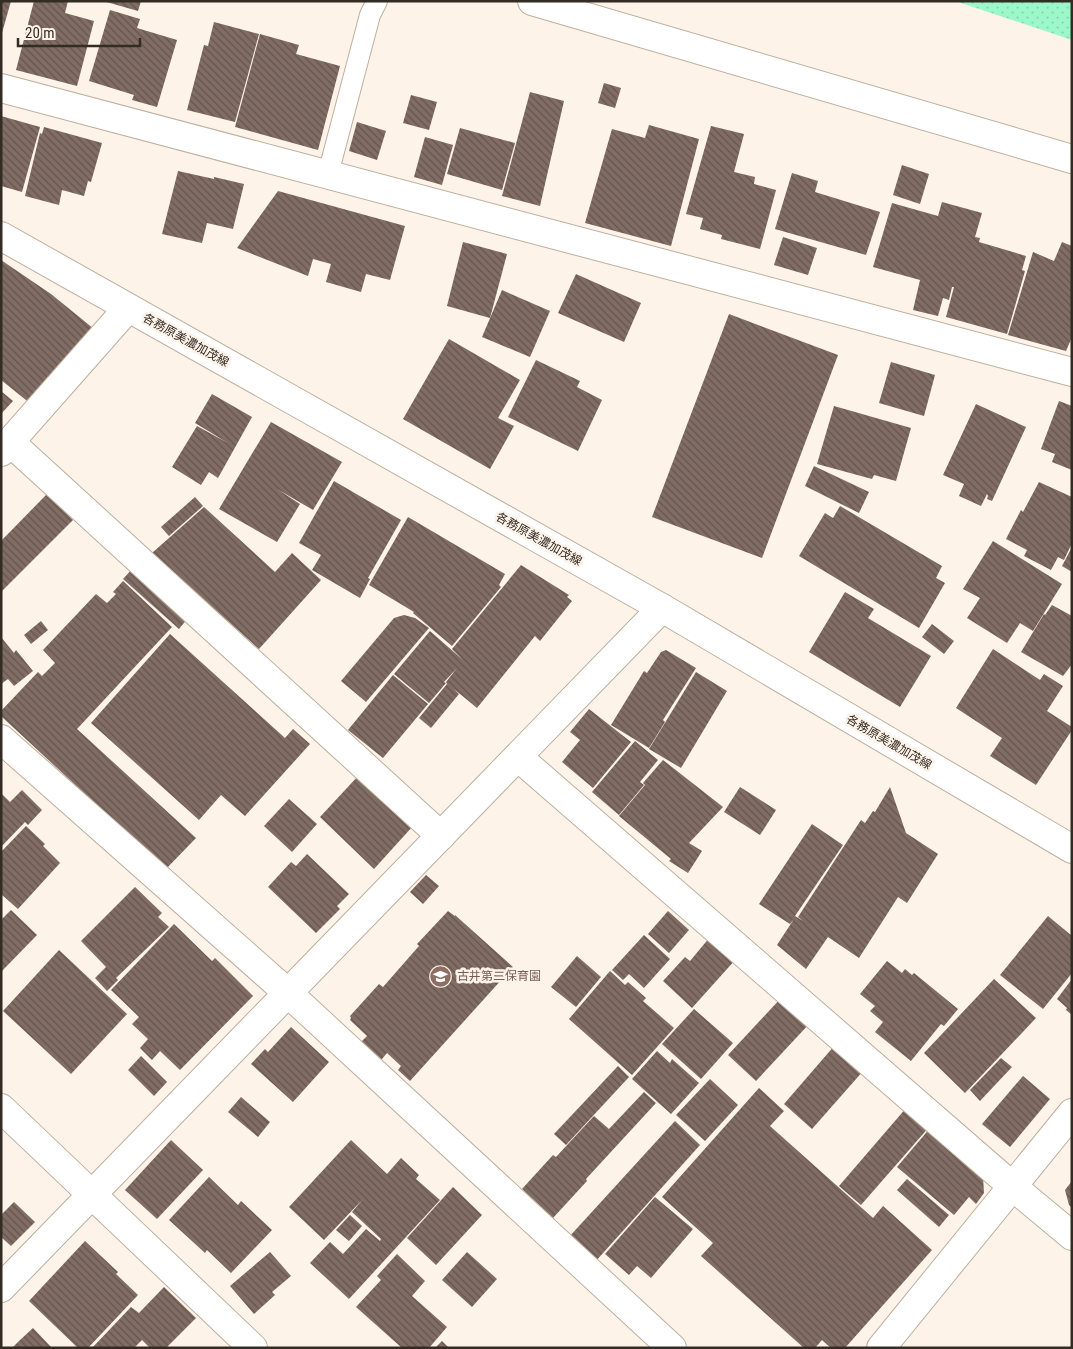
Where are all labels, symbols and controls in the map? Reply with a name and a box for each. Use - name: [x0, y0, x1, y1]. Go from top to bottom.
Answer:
- scale bar: [18, 15, 140, 47]
- text: 20 m: [25, 24, 55, 42]
- street label: 各務原美濃加茂線: [141, 311, 231, 369]
- street label: 各務原美濃加茂線: [494, 510, 584, 568]
- street label: 各務原美濃加茂線: [844, 712, 934, 772]
- school or university icon: 古井第二保育園: [429, 964, 453, 988]
- place label: 古井第二保育園: [457, 969, 541, 983]

